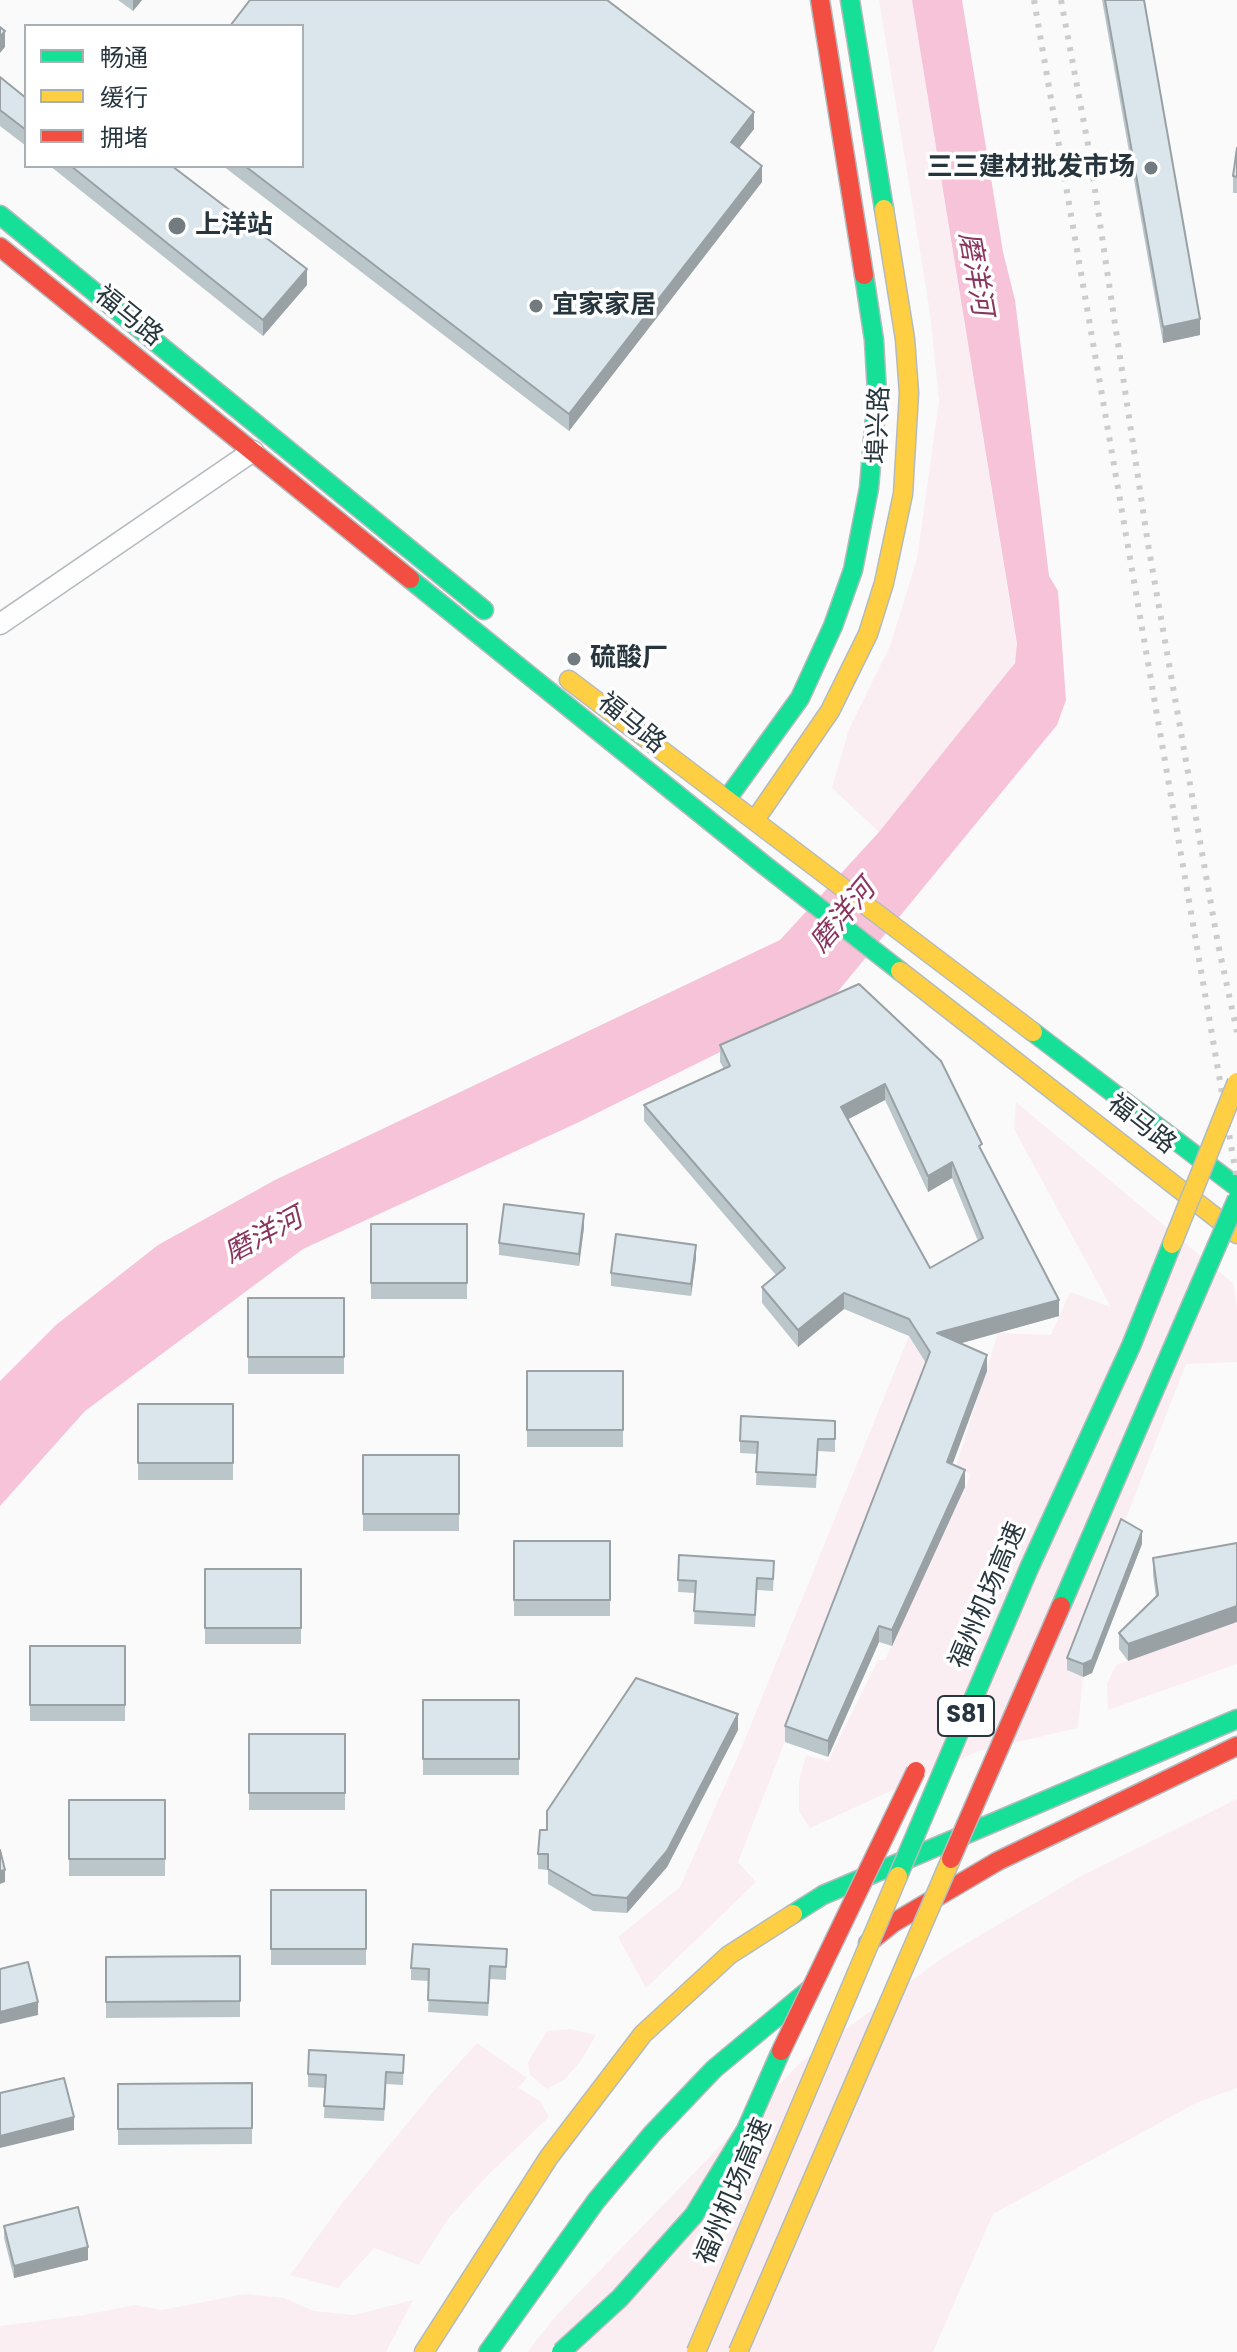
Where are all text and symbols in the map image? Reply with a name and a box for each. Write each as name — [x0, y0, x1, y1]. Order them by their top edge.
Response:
legend — [24, 24, 304, 168]
text: 畅通 — [100, 41, 148, 74]
text: 缓行 — [100, 81, 148, 114]
text: 拥堵 — [100, 121, 148, 154]
place label: 三三建材批发市场 — [927, 152, 1135, 184]
marker: 三三建材批发市场 — [1142, 159, 1160, 177]
place label: 上洋站 — [195, 210, 273, 242]
marker: 上洋站 — [166, 215, 188, 237]
water label: 磨洋河 — [950, 230, 998, 318]
street label: 福马路 — [88, 280, 168, 354]
place label: 宜家家居 — [552, 290, 656, 322]
marker: 宜家家居 — [527, 297, 545, 315]
street label: 埠兴路 — [863, 385, 897, 465]
place label: 硫酸厂 — [590, 643, 668, 675]
marker: 硫酸厂 — [565, 650, 583, 668]
street label: 福马路 — [591, 687, 671, 761]
water label: 磨洋河 — [804, 874, 884, 960]
street label: 福马路 — [1101, 1089, 1181, 1161]
water label: 磨洋河 — [219, 1202, 309, 1272]
street label: 福州机场高速 — [944, 1518, 1034, 1674]
road number: S81 — [938, 1696, 994, 1736]
street label: 福州机场高速 — [690, 2114, 780, 2270]

